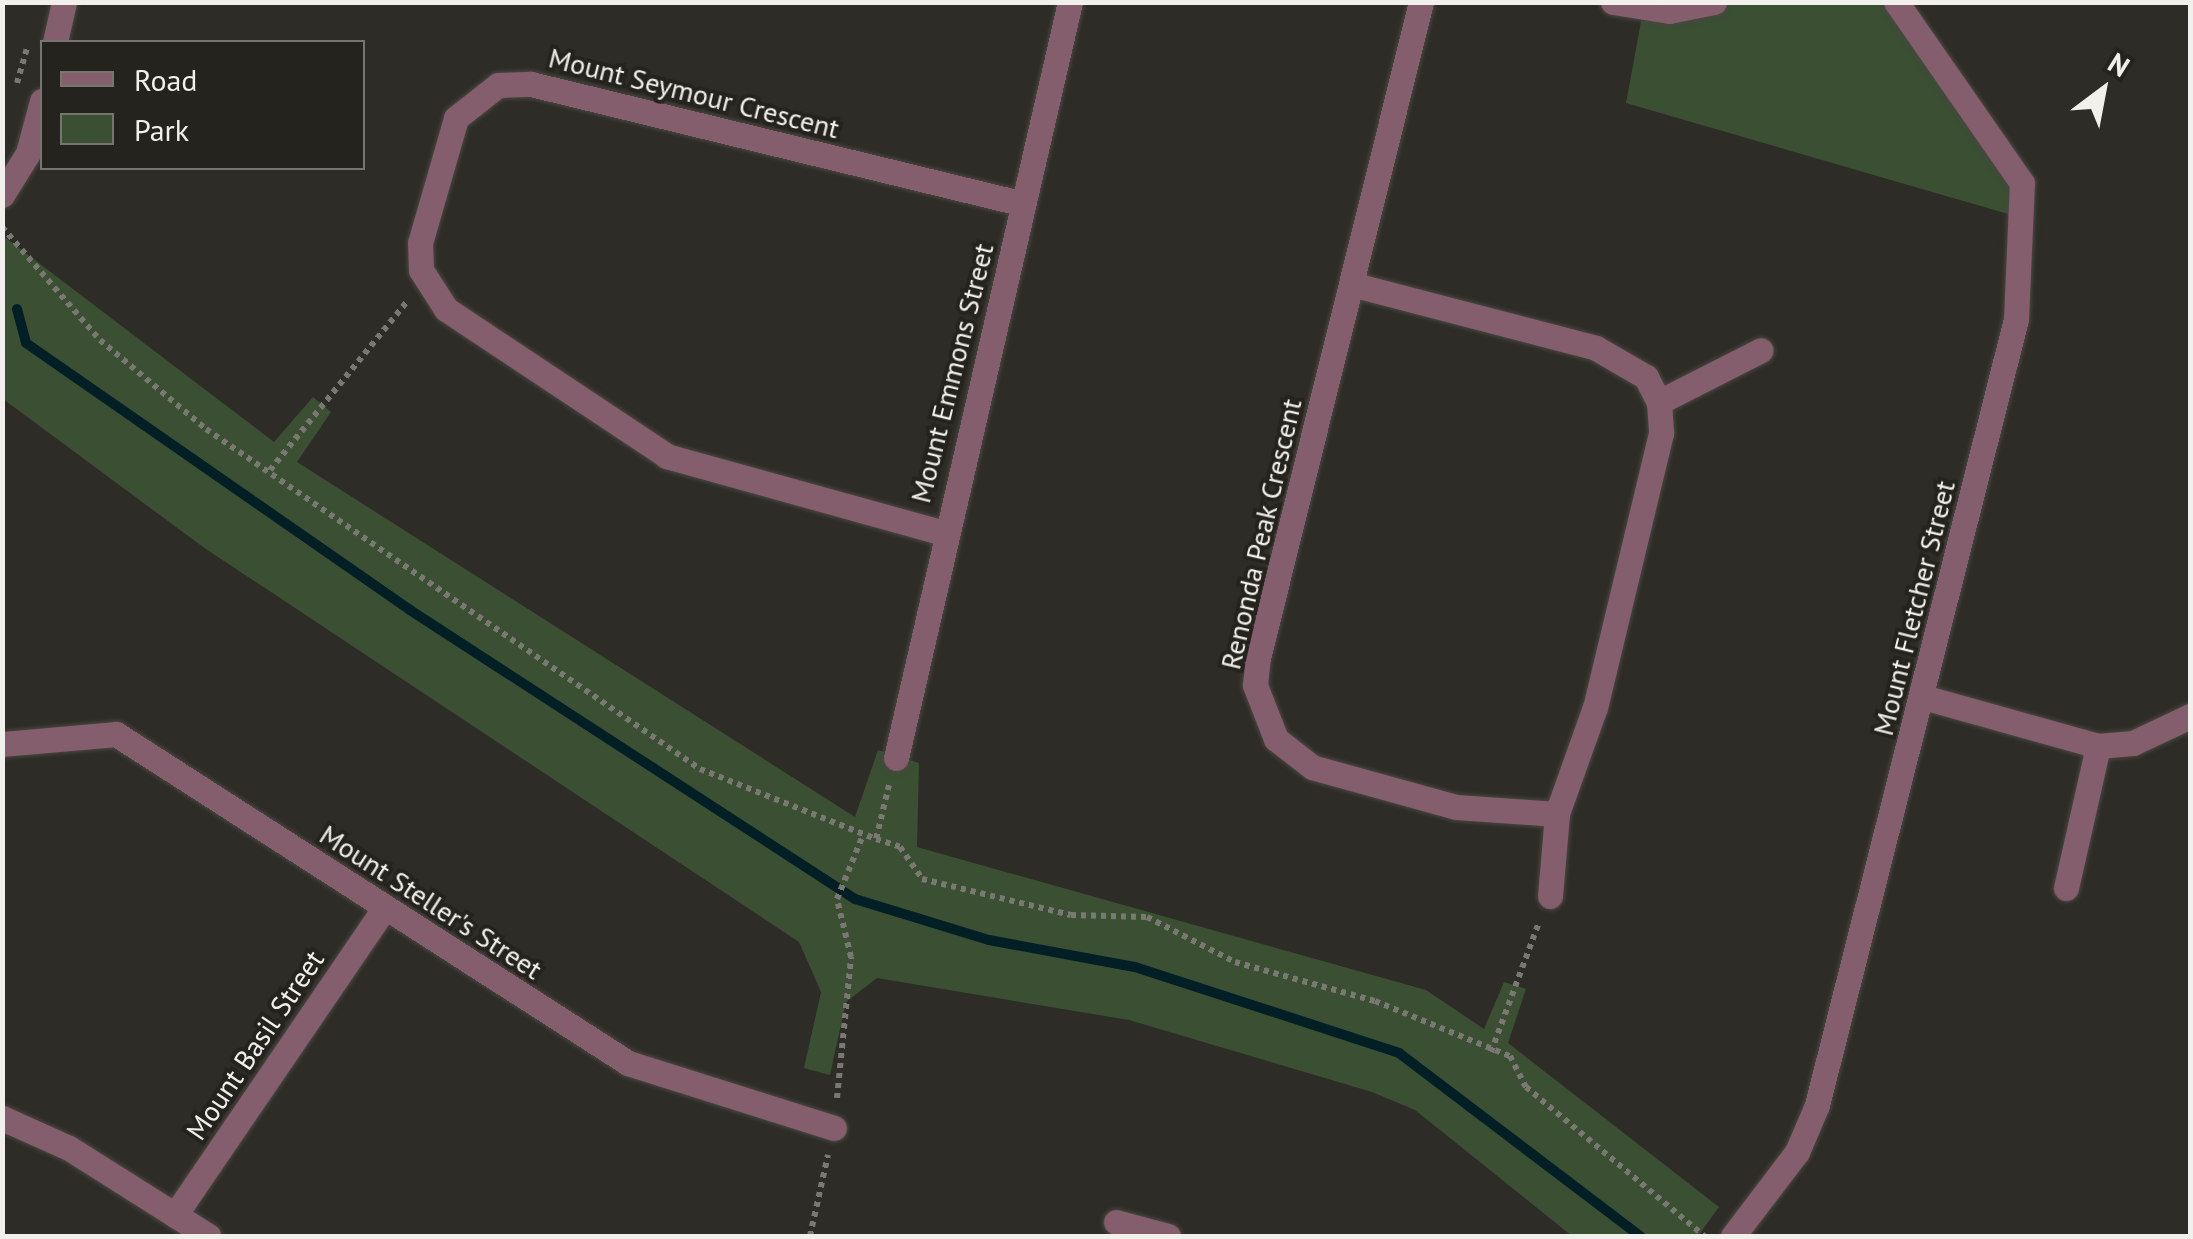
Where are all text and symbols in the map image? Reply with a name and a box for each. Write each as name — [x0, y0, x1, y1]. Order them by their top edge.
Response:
legend — [40, 40, 365, 170]
north arrow — [2053, 40, 2153, 140]
street label: Mount Seymour Crescent — [545, 41, 843, 145]
text: N — [2102, 44, 2137, 85]
text: Road — [134, 60, 198, 99]
text: Park — [134, 110, 189, 149]
street label: Mount Emmons Street — [904, 240, 1000, 506]
street label: Renonda Peak Crescent — [1213, 395, 1309, 673]
street label: Mount Fletcher Street — [1866, 477, 1962, 739]
street label: Mount Steller's Street — [314, 818, 548, 986]
street label: Mount Basil Street — [179, 944, 331, 1146]

